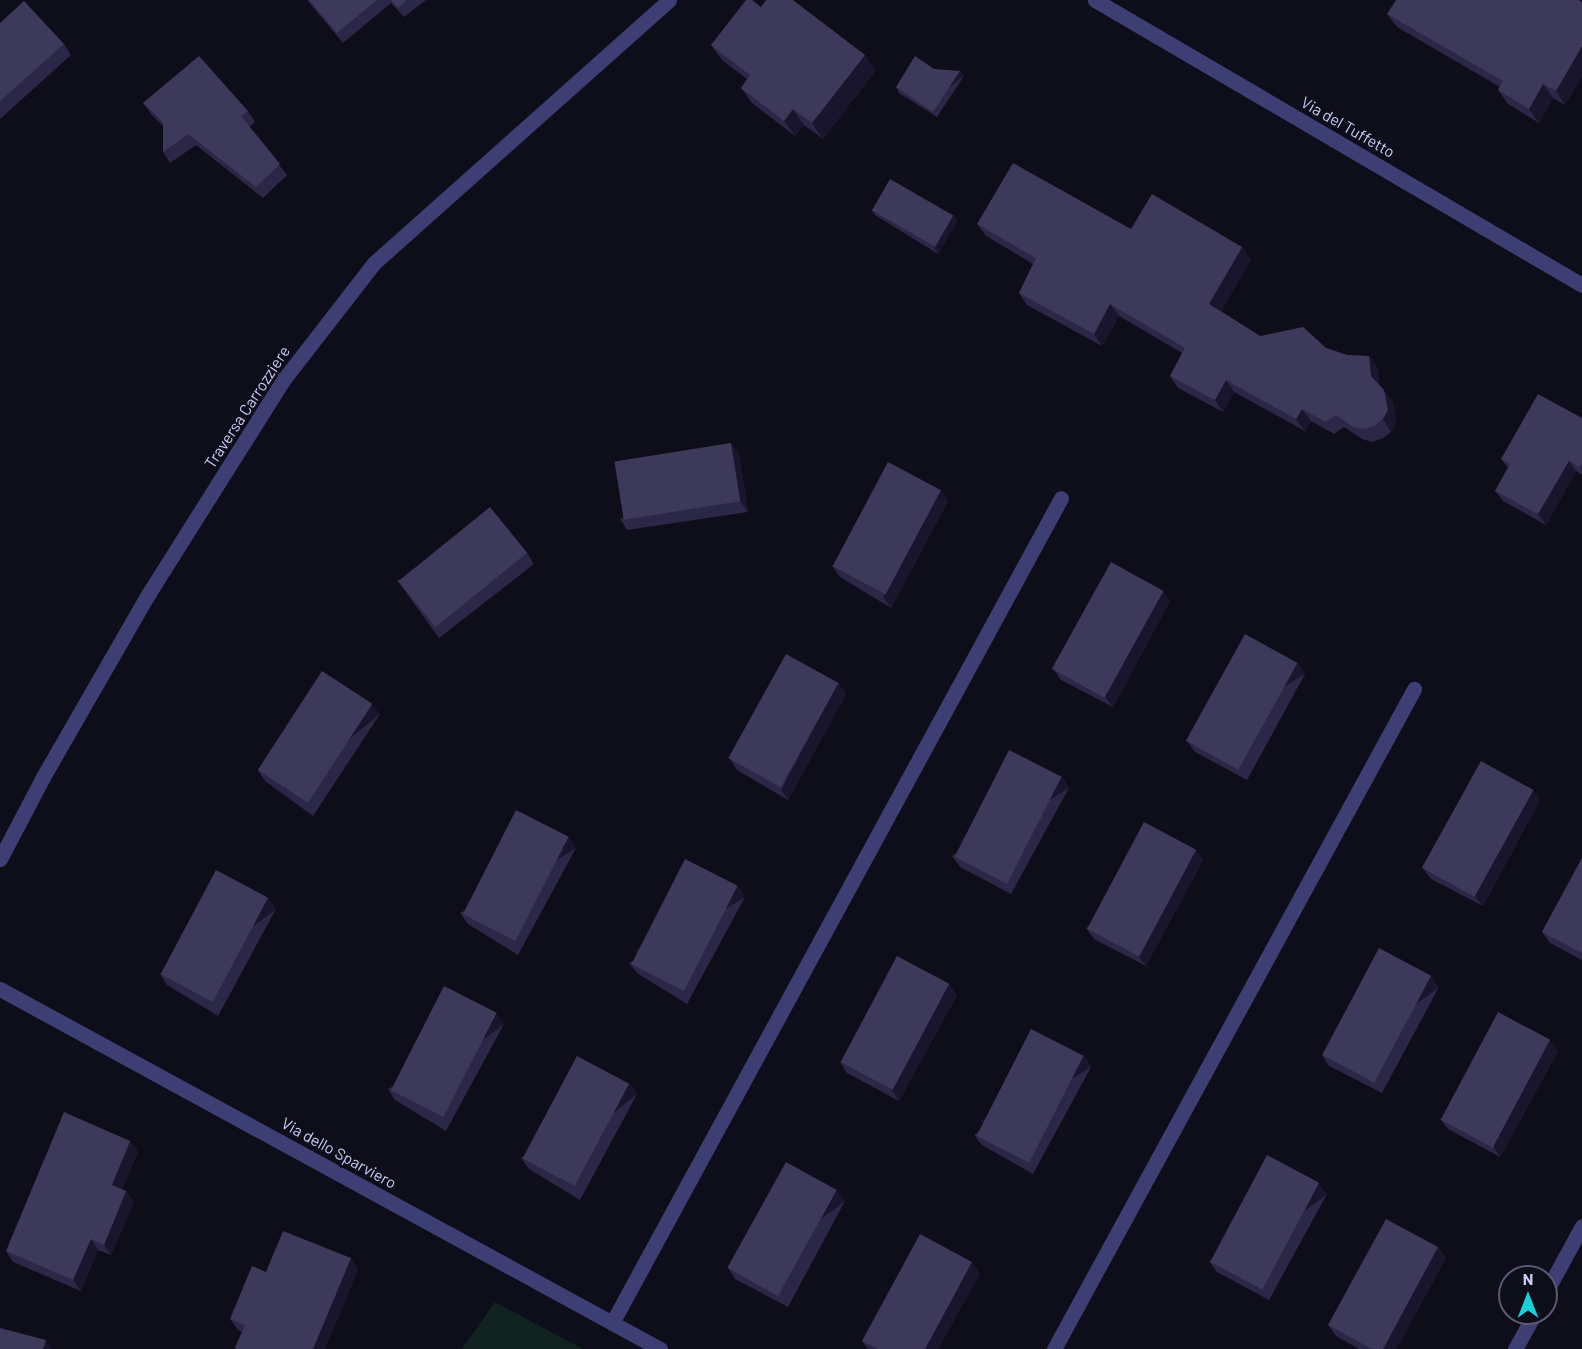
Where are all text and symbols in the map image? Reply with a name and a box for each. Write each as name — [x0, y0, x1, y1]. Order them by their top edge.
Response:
street label: Via del Tuffetto — [1298, 92, 1398, 162]
street label: Traversa Carrozziere — [200, 342, 294, 472]
street label: Via dello Sparviero — [278, 1113, 400, 1193]
north arrow — [1498, 1265, 1558, 1325]
text: N — [1523, 1269, 1533, 1288]

